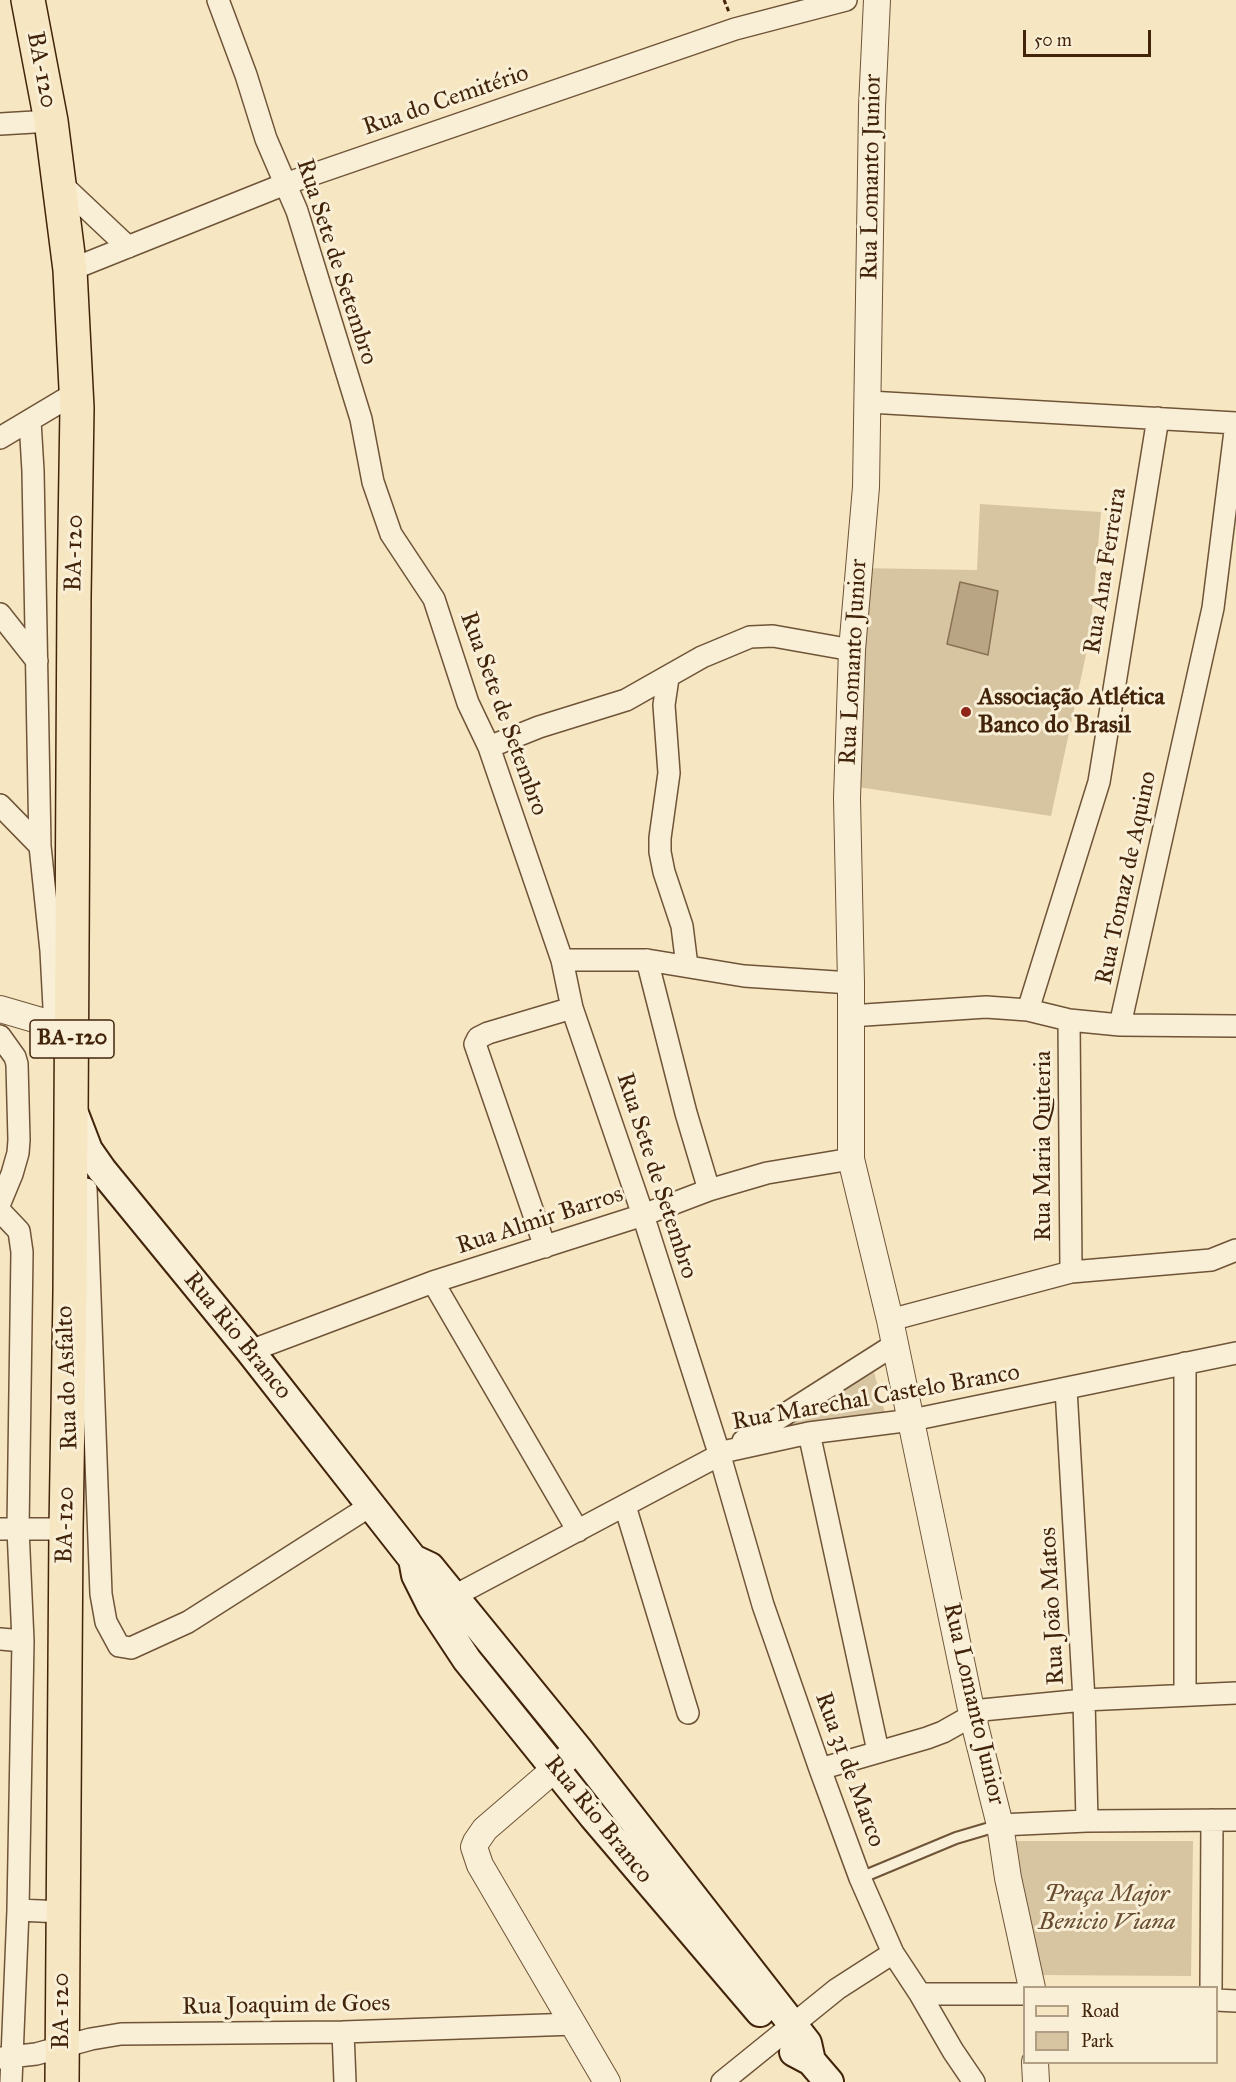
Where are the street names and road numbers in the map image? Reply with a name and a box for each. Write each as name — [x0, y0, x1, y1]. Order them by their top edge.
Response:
street label: BA-120 — [20, 29, 62, 111]
street label: Rua do Cemitério — [359, 59, 533, 143]
street label: Rua Lomanto Junior — [856, 74, 888, 280]
street label: Rua Sete de Setembro — [289, 156, 383, 368]
street label: Rua Ana Ferreira — [1079, 486, 1133, 656]
street label: BA-120 — [60, 514, 90, 592]
street label: Rua Lomanto Junior — [834, 558, 874, 766]
street label: Rua Sete de Setembro — [453, 608, 553, 820]
street label: Rua Tomaz de Aquino — [1090, 769, 1164, 987]
road number: BA-120 — [30, 1020, 114, 1058]
street label: Rua Maria Quiteria — [1030, 1050, 1058, 1242]
street label: Rua Sete de Setembro — [609, 1070, 703, 1282]
street label: Rua Almir Barros — [453, 1181, 627, 1261]
street label: Rua Rio Branco — [177, 1266, 297, 1406]
street label: Rua do Asfalto — [51, 1305, 85, 1451]
street label: Rua Marechal Castelo Branco — [730, 1359, 1022, 1437]
street label: BA-120 — [51, 1486, 81, 1564]
street label: Rua João Matos — [1034, 1526, 1072, 1686]
street label: Rua Lomanto Junior — [936, 1600, 1010, 1808]
street label: Rua 31 de Marco — [808, 1689, 890, 1851]
street label: Rua Rio Branco — [538, 1750, 658, 1890]
street label: BA-120 — [48, 1972, 76, 2050]
street label: Rua Joaquim de Goes — [182, 1990, 390, 2022]

